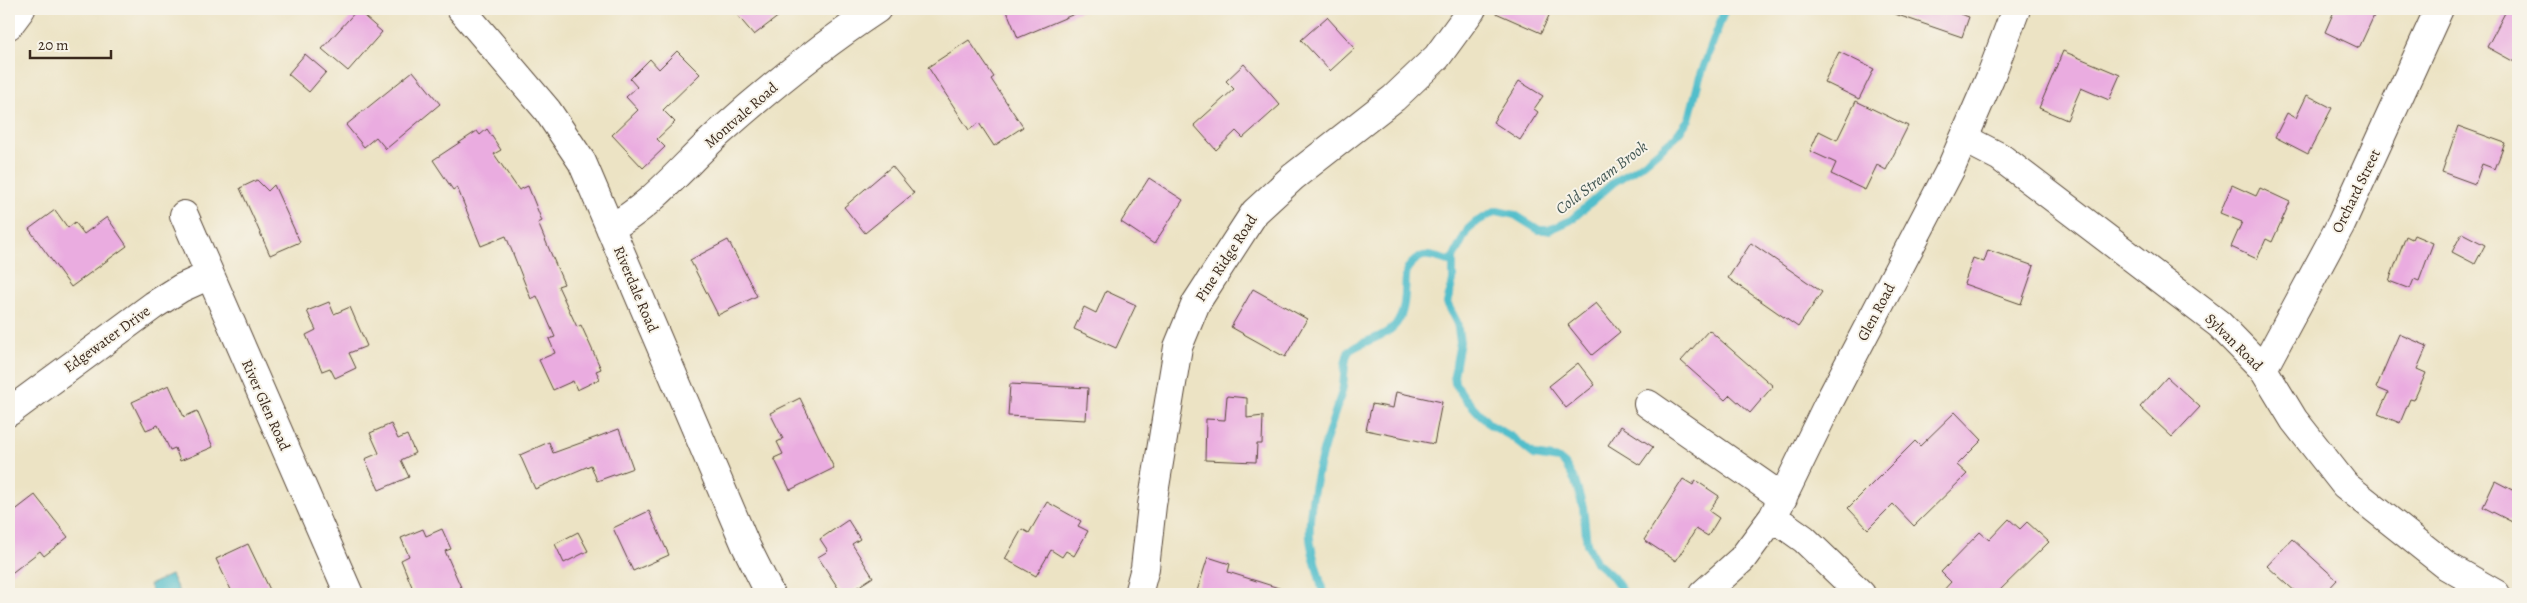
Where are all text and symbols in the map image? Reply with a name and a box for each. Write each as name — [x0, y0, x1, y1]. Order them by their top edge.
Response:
scale bar — [30, 28, 111, 60]
text: 20 m — [38, 35, 69, 55]
street label: Montvale Road — [700, 77, 783, 152]
water label: Cold Stream Brook — [1551, 136, 1652, 220]
street label: Orchard Street — [2327, 146, 2385, 236]
street label: Pine Ridge Road — [1190, 210, 1262, 305]
street label: Riverdale Road — [609, 243, 663, 336]
street label: Glen Road — [1852, 279, 1900, 344]
street label: Edgewater Drive — [60, 301, 154, 377]
street label: Sylvan Road — [2201, 309, 2268, 376]
street label: River Glen Road — [237, 356, 295, 455]

